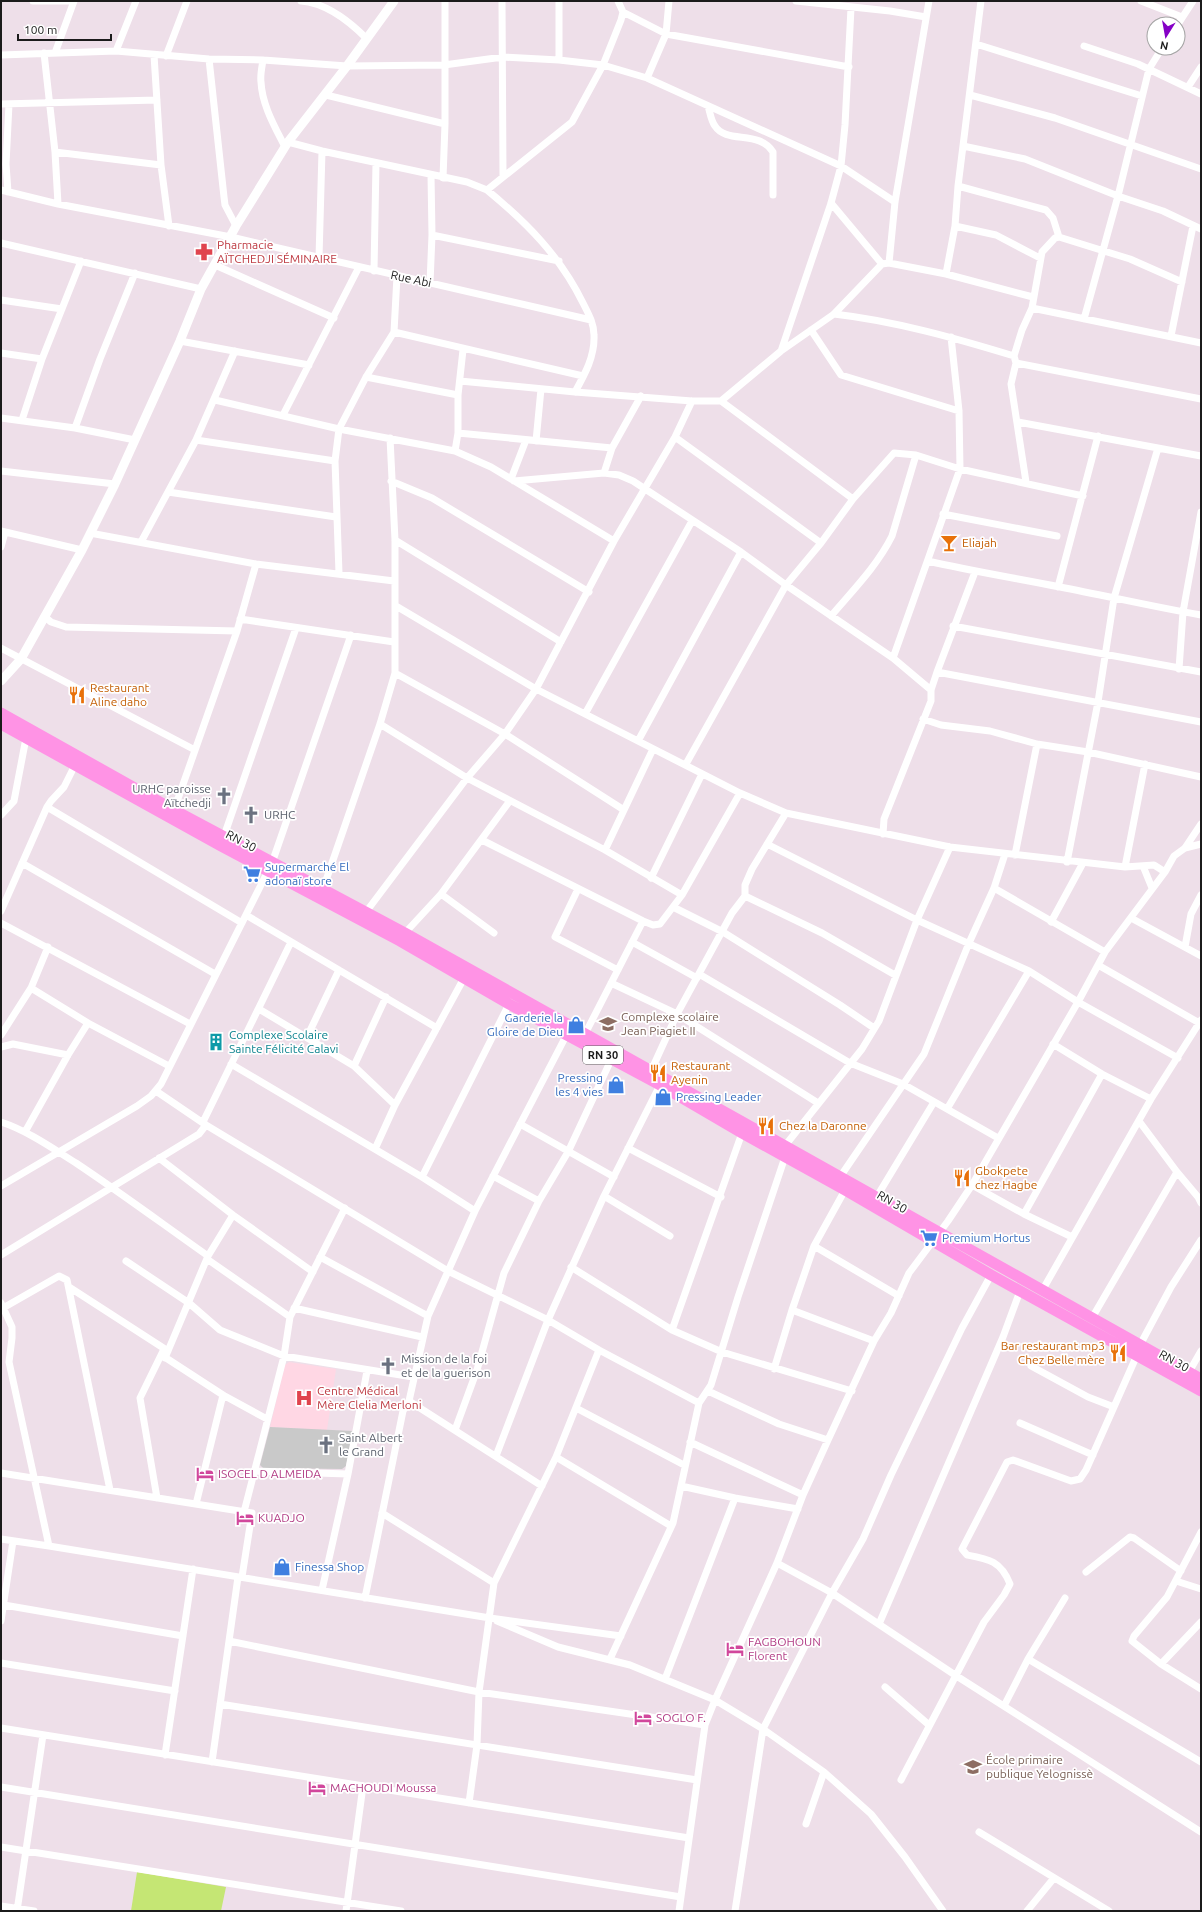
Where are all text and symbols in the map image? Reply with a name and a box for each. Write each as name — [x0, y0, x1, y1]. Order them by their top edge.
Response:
scale bar — [18, 16, 111, 42]
north arrow — [1146, 16, 1186, 56]
text: 100 m — [24, 23, 57, 36]
text: N — [1159, 39, 1169, 52]
place label: Pharmacie AÏTCHEDJI SÉMINAIRE — [217, 238, 337, 265]
pharmacy icon: Pharmacie AÏTCHEDJI SÉMINAIRE — [194, 242, 214, 262]
street label: Rue Abi — [389, 268, 433, 289]
bar icon: Eliajah — [939, 533, 959, 553]
place label: Eliajah — [962, 536, 997, 549]
place label: Restaurant Aline daho — [90, 681, 150, 708]
restaurant icon: Restaurant Aline daho — [67, 685, 87, 705]
place label: URHC paroisse Aïtchedji — [132, 782, 211, 809]
church icon: URHC paroisse Aïtchedji — [214, 786, 234, 806]
church icon: URHC — [241, 805, 261, 825]
place label: URHC — [264, 808, 296, 821]
street label: RN 30 — [224, 827, 259, 854]
place label: Supermarché El adonaï store — [265, 860, 349, 887]
supermarket icon: Supermarché El adonaï store — [242, 864, 262, 884]
place label: Complexe scolaire Jean Piagiet II — [621, 1010, 719, 1037]
place label: Garderie la Gloire de Dieu — [487, 1011, 563, 1038]
school or university icon: Complexe scolaire Jean Piagiet II — [598, 1014, 618, 1034]
shop icon: Garderie la Gloire de Dieu — [566, 1015, 586, 1035]
place label: Complexe Scolaire Sainte Félicité Calavi — [229, 1028, 339, 1055]
building icon: Complexe Scolaire Sainte Félicité Calavi — [206, 1032, 226, 1052]
road number: RN 30 — [583, 1046, 623, 1064]
place label: Restaurant Ayenin — [671, 1059, 731, 1086]
restaurant icon: Restaurant Ayenin — [648, 1063, 668, 1083]
place label: Pressing les 4 vies — [555, 1071, 603, 1098]
shop icon: Pressing les 4 vies — [606, 1075, 626, 1095]
shop icon: Pressing Leader — [653, 1087, 673, 1107]
place label: Pressing Leader — [676, 1090, 762, 1103]
restaurant icon: Chez la Daronne — [756, 1116, 776, 1136]
place label: Chez la Daronne — [779, 1119, 867, 1132]
place label: Gbokpete chez Hagbe — [975, 1164, 1037, 1191]
restaurant icon: Gbokpete chez Hagbe — [952, 1168, 972, 1188]
street label: RN 30 — [875, 1188, 910, 1215]
supermarket icon: Premium Hortus — [919, 1228, 939, 1248]
place label: Premium Hortus — [942, 1231, 1030, 1244]
place label: Bar restaurant mp3 Chez Belle mère — [1001, 1339, 1105, 1366]
restaurant icon: Bar restaurant mp3 Chez Belle mère — [1108, 1343, 1128, 1363]
street label: RN 30 — [1157, 1347, 1192, 1374]
place label: Mission de la foi et de la guerison — [401, 1352, 491, 1379]
church icon: Mission de la foi et de la guerison — [378, 1356, 398, 1376]
place label: Centre Médical Mère Clelia Merloni — [317, 1384, 422, 1411]
hospital icon: Centre Médical Mère Clelia Merloni — [294, 1388, 314, 1408]
place label: Saint Albert le Grand — [339, 1431, 403, 1458]
church icon: Saint Albert le Grand — [316, 1435, 336, 1455]
hotel icon: ISOCEL D ALMEIDA — [195, 1464, 215, 1484]
place label: ISOCEL D ALMEIDA — [218, 1467, 321, 1480]
hotel icon: KUADJO — [235, 1508, 255, 1528]
place label: KUADJO — [258, 1511, 305, 1524]
shop icon: Finessa Shop — [272, 1557, 292, 1577]
place label: Finessa Shop — [295, 1560, 364, 1573]
place label: FAGBOHOUN Florent — [748, 1635, 821, 1662]
hotel icon: FAGBOHOUN Florent — [725, 1639, 745, 1659]
hotel icon: SOGLO F. — [633, 1708, 653, 1728]
place label: SOGLO F. — [656, 1711, 706, 1724]
place label: École primaire publique Yelognissè — [986, 1753, 1093, 1780]
school or university icon: École primaire publique Yelognissè — [963, 1757, 983, 1777]
hotel icon: MACHOUDI Moussa — [307, 1778, 327, 1798]
place label: MACHOUDI Moussa — [330, 1781, 437, 1794]

